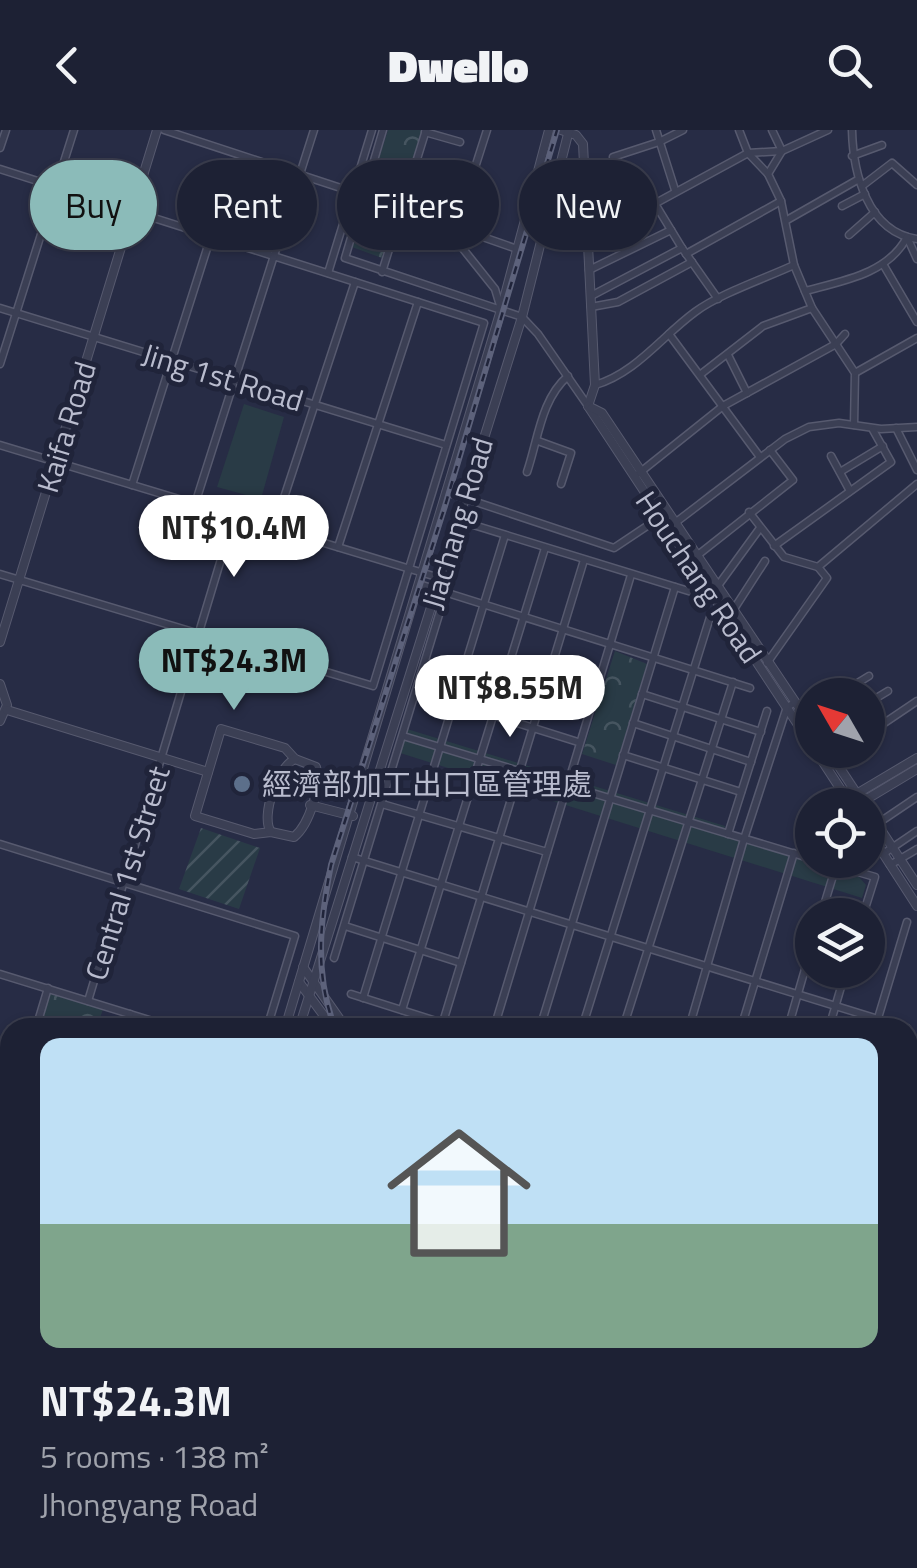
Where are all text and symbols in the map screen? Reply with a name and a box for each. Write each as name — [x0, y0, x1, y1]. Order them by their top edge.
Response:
text: Dwello — [388, 31, 529, 99]
icon: back — [40, 38, 95, 93]
icon: search — [822, 38, 877, 93]
chip: Buy — [30, 160, 157, 250]
chip: Rent — [177, 160, 317, 250]
chip: Filters — [337, 160, 499, 250]
chip: New — [519, 160, 657, 250]
street label: Jing 1st Road — [137, 331, 309, 423]
street label: Kaifa Road — [24, 356, 108, 498]
street label: Jiachang Road — [409, 431, 505, 615]
street label: Houchang Road — [624, 482, 774, 672]
pin: NT$10.4M — [131, 495, 337, 580]
text: NT$10.4M — [161, 503, 307, 551]
pin: NT$24.3M — [131, 628, 337, 713]
text: NT$24.3M — [161, 636, 307, 684]
pin: NT$8.55M — [407, 655, 613, 740]
text: NT$8.55M — [437, 663, 583, 711]
north arrow — [795, 678, 885, 768]
map controls — [795, 678, 885, 988]
street label: Central 1st Street — [73, 760, 182, 986]
place label: 經濟部加工出口區管理處 — [262, 761, 592, 807]
marker: 經濟部加工出口區管理處 — [231, 773, 253, 795]
button: locate — [795, 788, 885, 878]
button: layers — [795, 898, 885, 988]
icon: home — [369, 1103, 549, 1283]
text: NT$24.3M — [40, 1368, 232, 1432]
text: 5 rooms · 138 m² — [40, 1432, 269, 1480]
text: Jhongyang Road — [40, 1480, 258, 1528]

